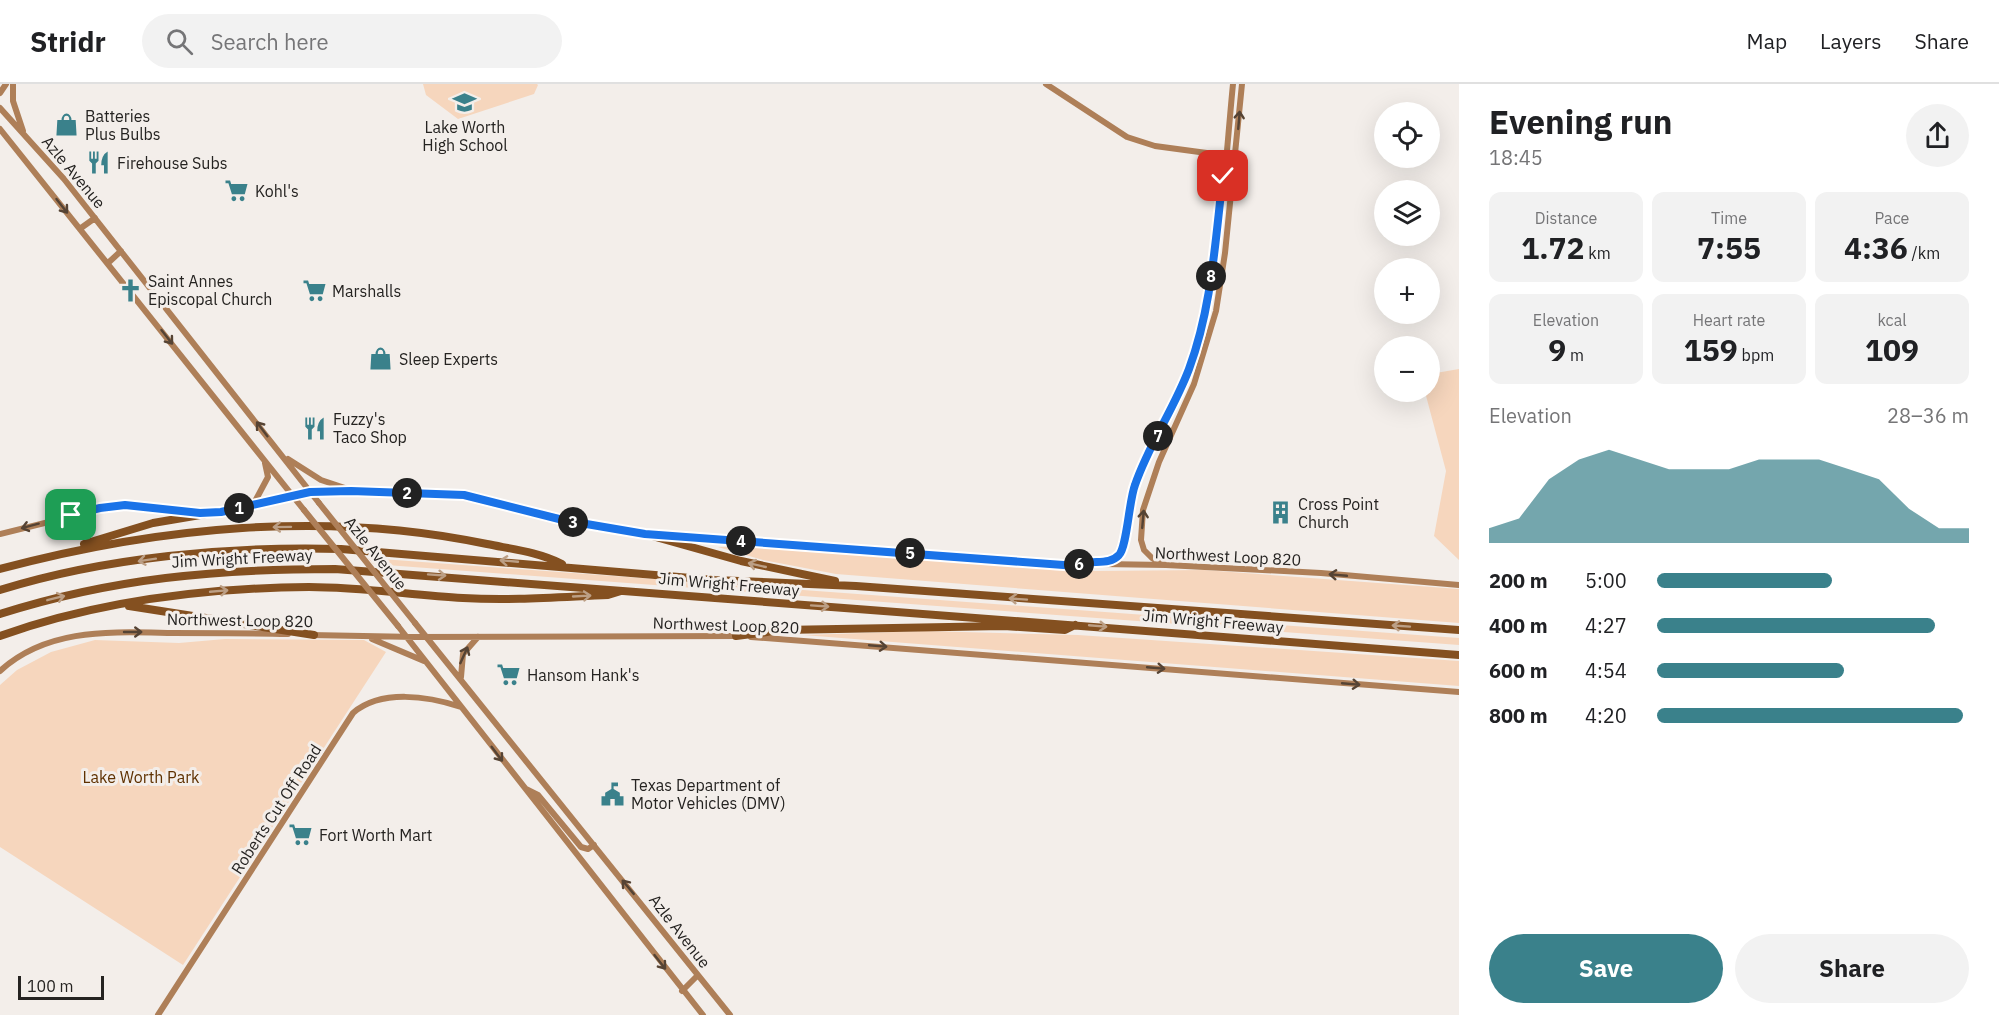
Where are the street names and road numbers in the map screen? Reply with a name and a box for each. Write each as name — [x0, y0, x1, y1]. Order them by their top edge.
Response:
street label: Azle Avenue — [38, 132, 110, 212]
street label: Azle Avenue — [340, 512, 412, 594]
street label: Northwest Loop 820 — [1154, 542, 1302, 570]
street label: Jim Wright Freeway — [171, 544, 313, 572]
street label: Jim Wright Freeway — [658, 568, 800, 600]
street label: Jim Wright Freeway — [1142, 605, 1284, 637]
street label: Northwest Loop 820 — [167, 609, 313, 631]
street label: Northwest Loop 820 — [652, 612, 800, 638]
street label: Roberts Cut Off Road — [227, 740, 325, 878]
street label: Azle Avenue — [645, 890, 715, 972]

